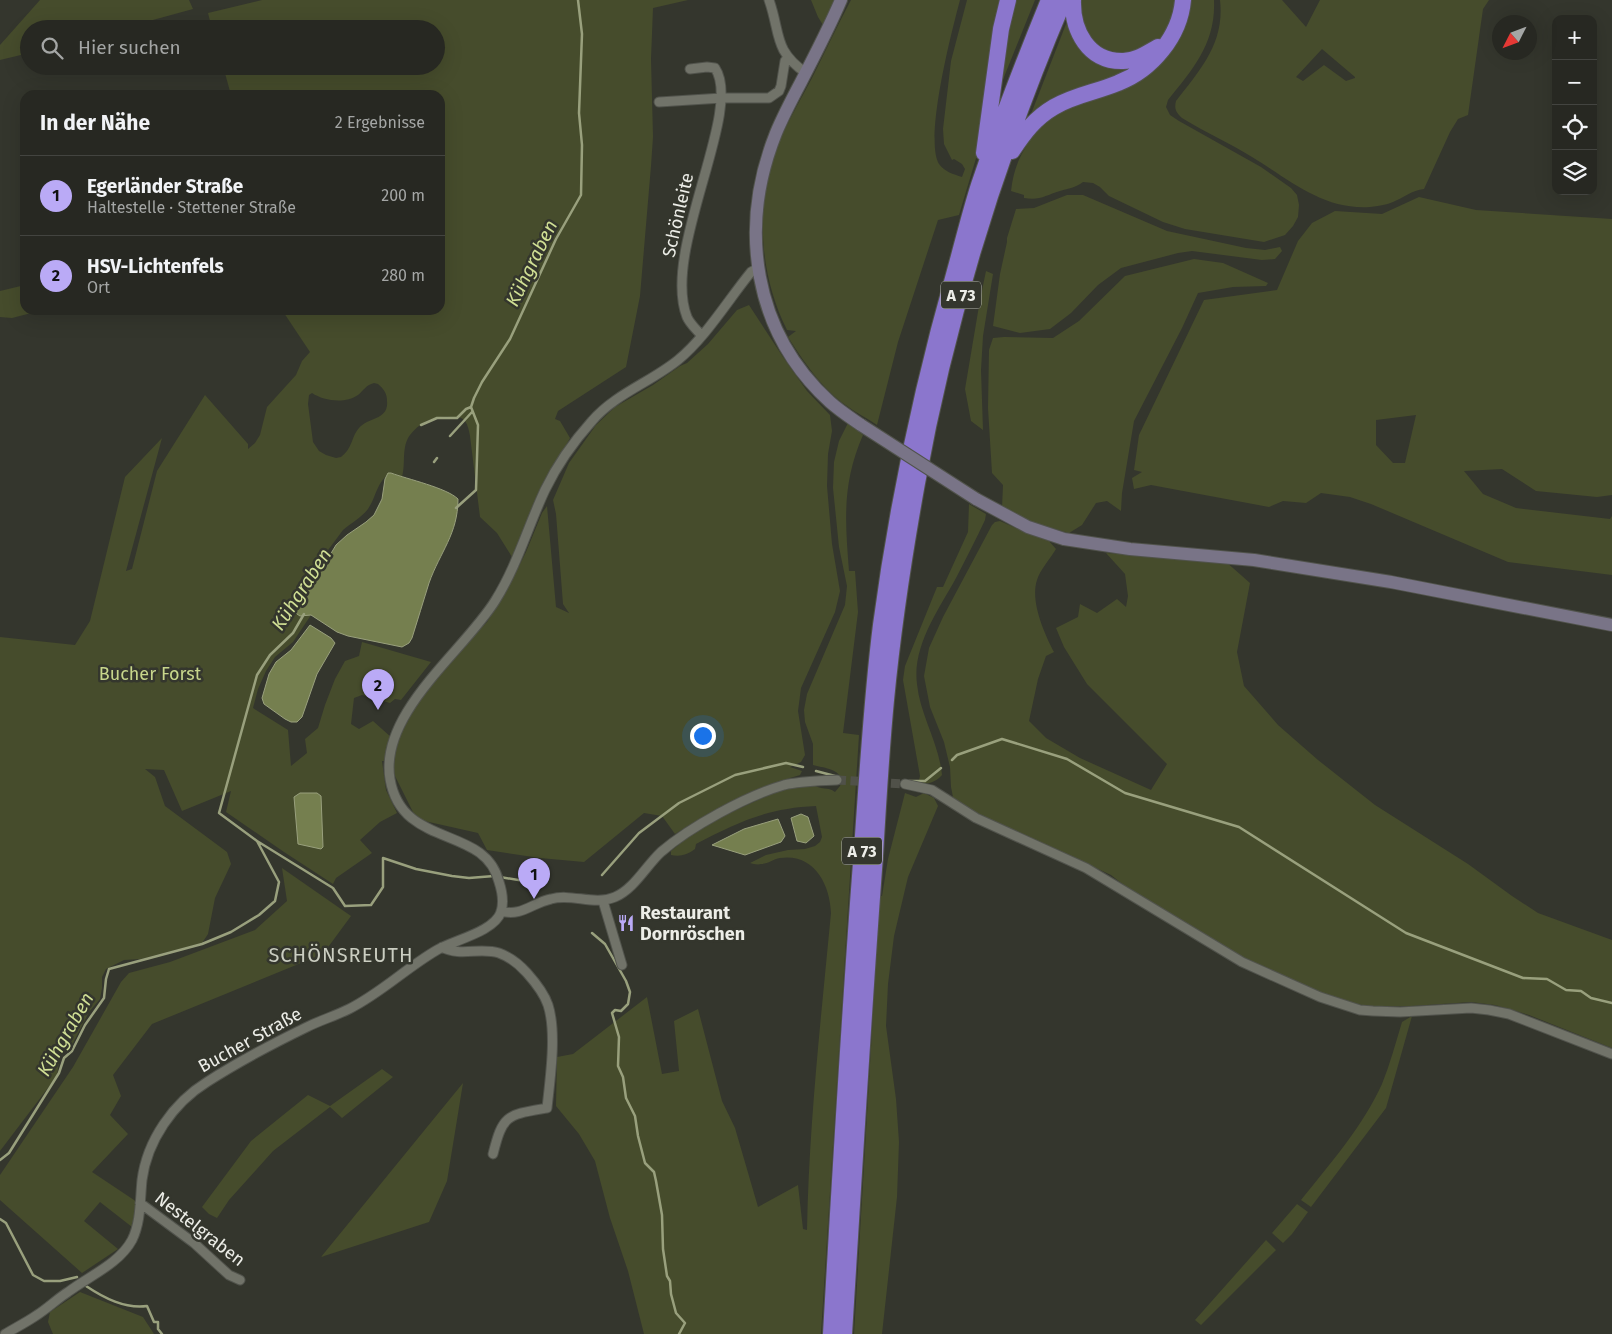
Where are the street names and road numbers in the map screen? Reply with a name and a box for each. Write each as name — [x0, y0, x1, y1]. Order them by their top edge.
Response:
street label: Schönleite — [658, 171, 698, 259]
road number: A 73 — [941, 282, 981, 308]
road number: A 73 — [842, 838, 882, 864]
street label: Bucher Straße — [194, 1002, 306, 1078]
street label: Nestelgraben — [151, 1187, 249, 1271]

